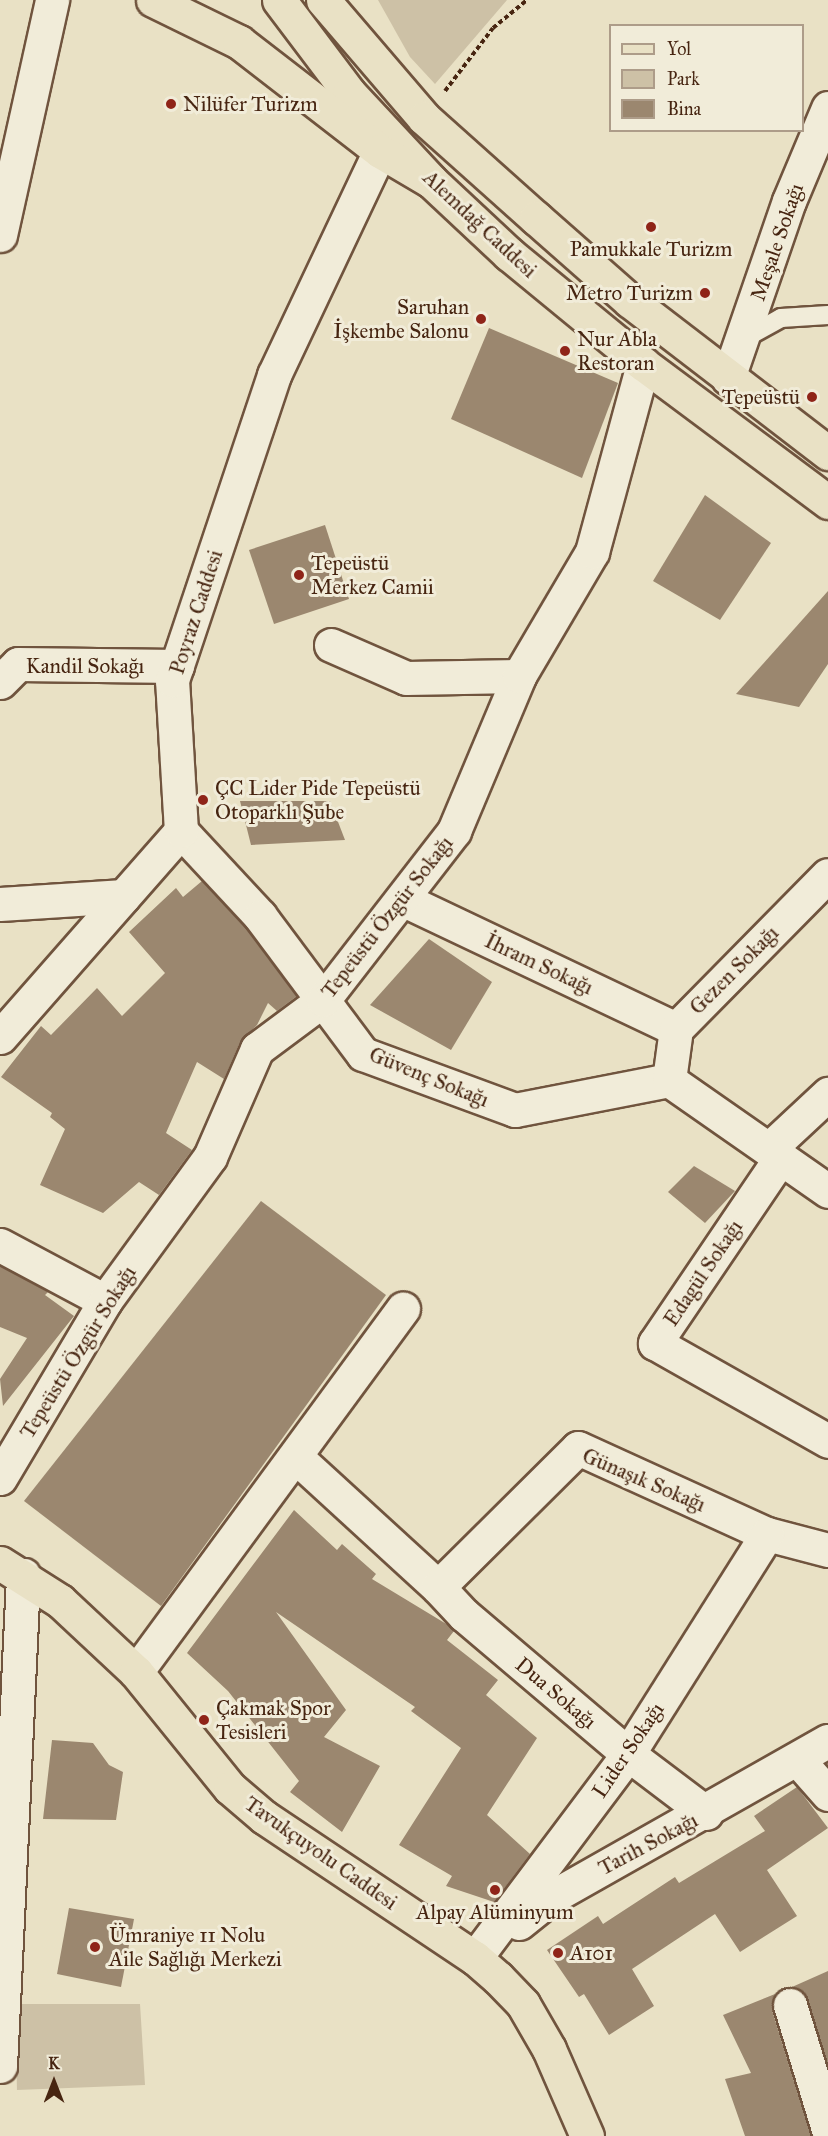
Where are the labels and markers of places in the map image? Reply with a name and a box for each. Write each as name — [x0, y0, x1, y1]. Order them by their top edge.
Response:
place label: Nilüfer Turizm — [183, 91, 318, 117]
marker: Nilüfer Turizm — [164, 97, 178, 111]
marker: Pamukkale Turizm — [644, 220, 658, 234]
place label: Pamukkale Turizm — [570, 236, 732, 262]
place label: Metro Turizm — [566, 280, 693, 306]
marker: Metro Turizm — [698, 286, 712, 300]
place label: Saruhan İşkembe Salonu — [333, 294, 469, 344]
marker: Saruhan İşkembe Salonu — [474, 312, 488, 326]
place label: Nur Abla Restoran — [577, 326, 657, 376]
marker: Nur Abla Restoran — [558, 344, 572, 358]
place label: Tepeüstü — [722, 384, 800, 410]
marker: Tepeüstü — [805, 390, 819, 404]
place label: Tepeüstü Merkez Camii — [311, 550, 434, 600]
marker: Tepeüstü Merkez Camii — [292, 568, 306, 582]
place label: ÇC Lider Pide Tepeüstü Otoparklı Şube — [215, 775, 421, 825]
marker: ÇC Lider Pide Tepeüstü Otoparklı Şube — [196, 793, 210, 807]
place label: Çakmak Spor Tesisleri — [216, 1695, 331, 1745]
marker: Çakmak Spor Tesisleri — [197, 1713, 211, 1727]
marker: Alpay Alüminyum — [488, 1883, 502, 1897]
place label: Alpay Alüminyum — [416, 1899, 574, 1925]
place label: Ümraniye 11 Nolu Aile Sağlığı Merkezi — [109, 1922, 282, 1972]
marker: Ümraniye 11 Nolu Aile Sağlığı Merkezi — [86, 1938, 104, 1956]
place label: A101 — [570, 1940, 613, 1966]
marker: A101 — [551, 1946, 565, 1960]

